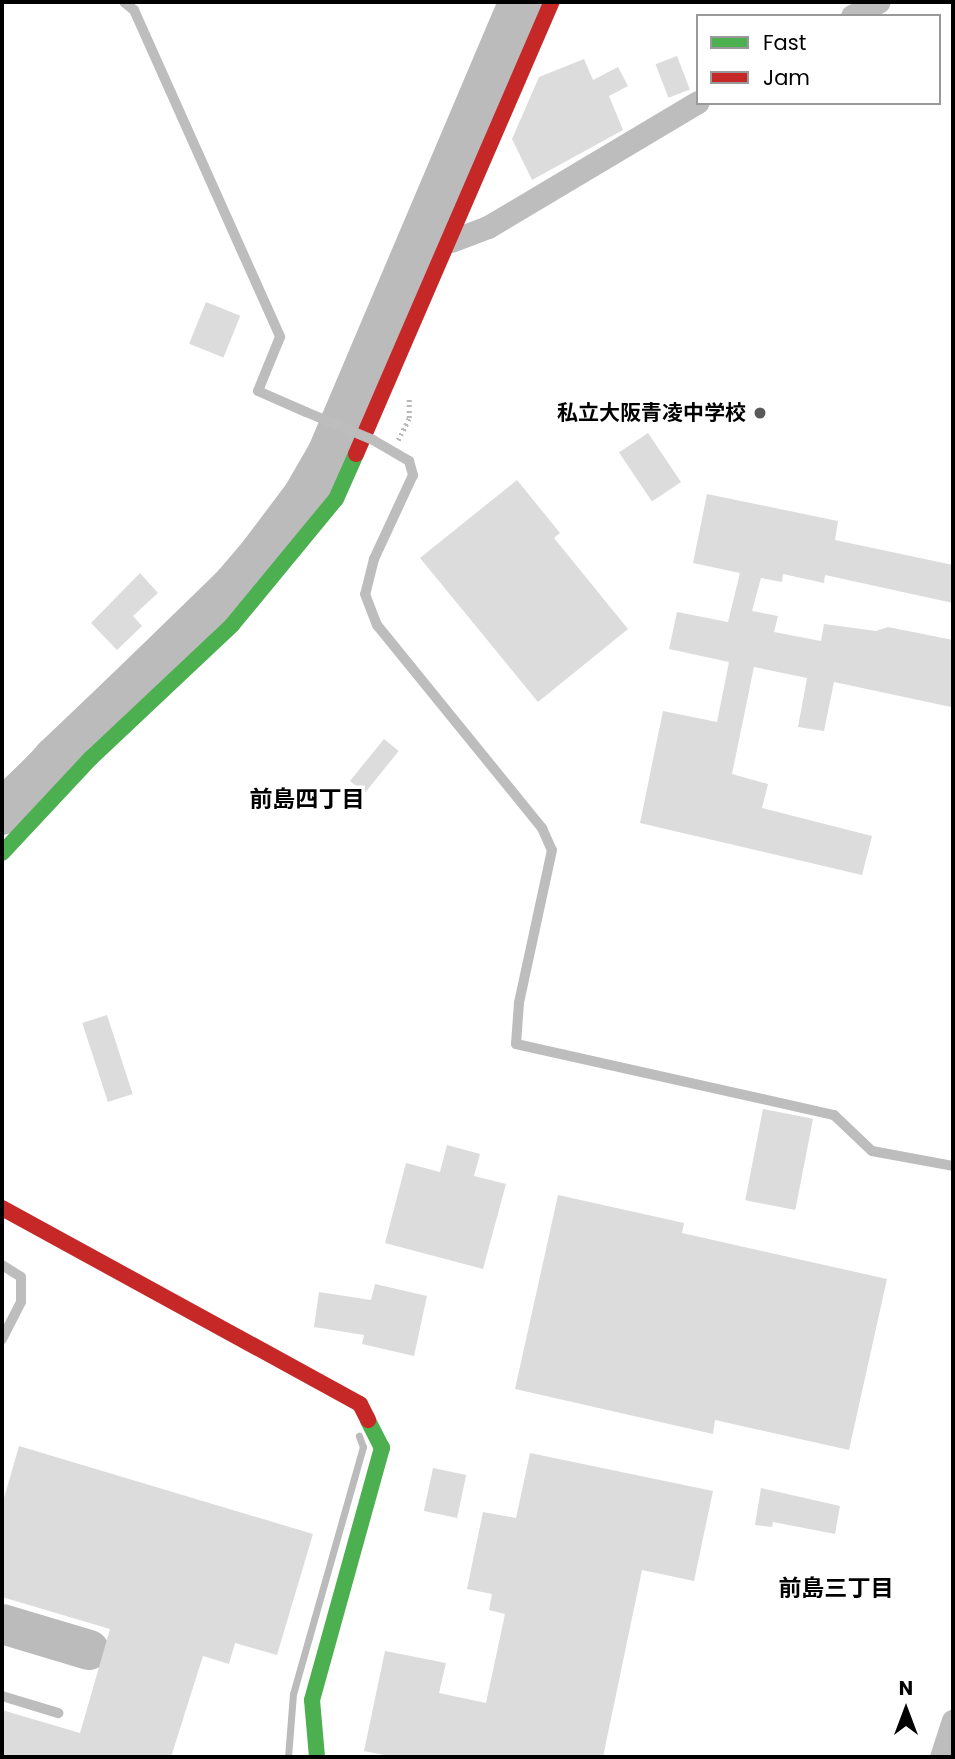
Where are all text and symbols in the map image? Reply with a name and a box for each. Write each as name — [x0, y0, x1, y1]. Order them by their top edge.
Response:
legend — [696, 14, 941, 105]
text: Fast — [763, 28, 806, 57]
text: Jam — [763, 63, 810, 92]
place label: 私立大阪青凌中学校 — [557, 400, 746, 426]
marker: 私立大阪青凌中学校 — [752, 405, 768, 421]
district label: 前島四丁目 — [250, 785, 364, 813]
district label: 前島三丁目 — [779, 1574, 893, 1602]
north arrow — [871, 1675, 941, 1745]
text: N — [899, 1675, 913, 1702]

